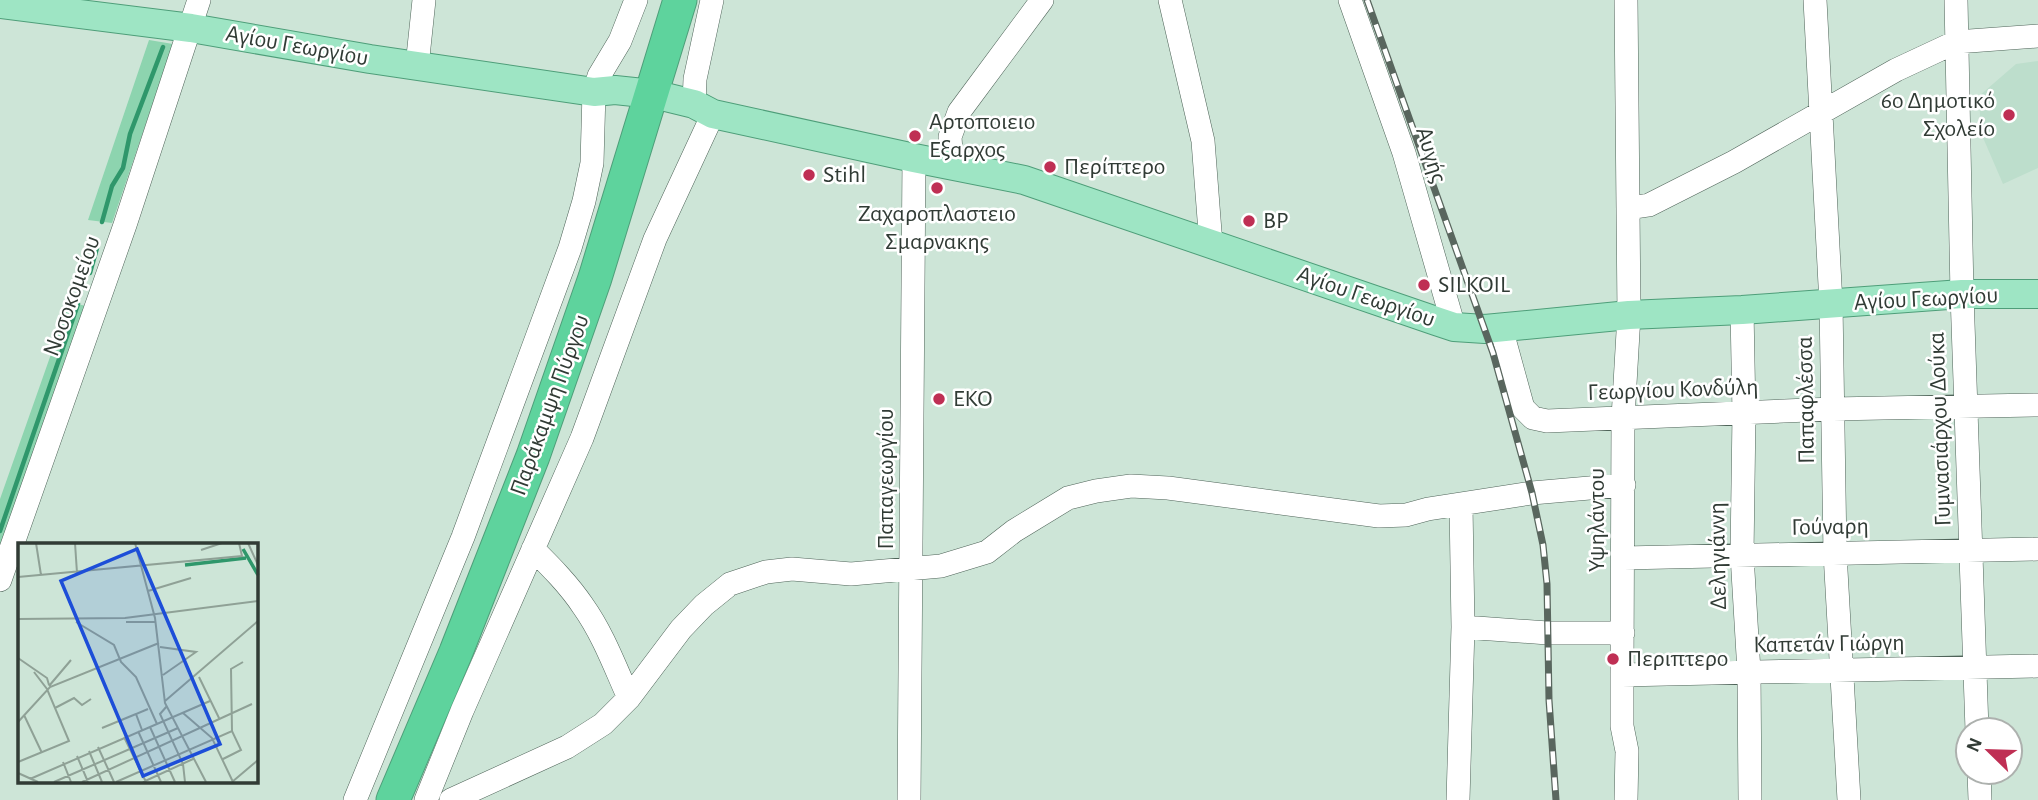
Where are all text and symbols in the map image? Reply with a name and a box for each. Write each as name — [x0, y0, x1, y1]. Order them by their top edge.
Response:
street label: Αγίου Γεωργίου — [224, 22, 370, 70]
place label: 6ο Δημοτικό Σχολείο — [1881, 89, 1995, 141]
marker: 6ο Δημοτικό Σχολείο — [2001, 107, 2017, 123]
place label: Αρτοποιειο Εξαρχος — [929, 110, 1035, 162]
street label: Αυγής — [1411, 124, 1451, 186]
marker: Αρτοποιειο Εξαρχος — [907, 128, 923, 144]
place label: Περίπτερο — [1064, 155, 1165, 179]
marker: Περίπτερο — [1042, 159, 1058, 175]
place label: Stihl — [823, 163, 866, 187]
marker: Stihl — [801, 167, 817, 183]
marker: Ζαχαροπλαστειο Σμαρνακης — [929, 180, 945, 196]
place label: Ζαχαροπλαστειο Σμαρνακης — [858, 202, 1016, 254]
place label: BP — [1263, 209, 1288, 233]
marker: BP — [1241, 213, 1257, 229]
street label: Νοσοκομείου — [39, 233, 105, 359]
street label: Αγίου Γεωργίου — [1294, 262, 1438, 332]
place label: SILKOIL — [1438, 273, 1510, 297]
marker: SILKOIL — [1416, 277, 1432, 293]
street label: Αγίου Γεωργίου — [1853, 283, 1999, 315]
street label: Παράκαμψη Πύργου — [506, 311, 594, 499]
street label: Γυμνασιάρχου Δούκα — [1925, 331, 1955, 527]
street label: Παπαφλέσσα — [1793, 336, 1819, 464]
street label: Γεωργίου Κονδύλη — [1587, 375, 1759, 405]
place label: EKO — [953, 387, 992, 411]
marker: EKO — [931, 391, 947, 407]
street label: Παπαγεωργίου — [874, 408, 898, 550]
street label: Υψηλάντου — [1585, 468, 1609, 572]
street label: Δεληγιάννη — [1705, 502, 1731, 610]
street label: Γούναρη — [1791, 514, 1869, 540]
inset map — [18, 543, 257, 782]
street label: Καπετάν Γιώργη — [1753, 631, 1905, 657]
place label: Περιπτερο — [1627, 647, 1728, 671]
marker: Περιπτερο — [1605, 651, 1621, 667]
north arrow — [1954, 716, 2024, 786]
text: N — [1963, 735, 1986, 755]

